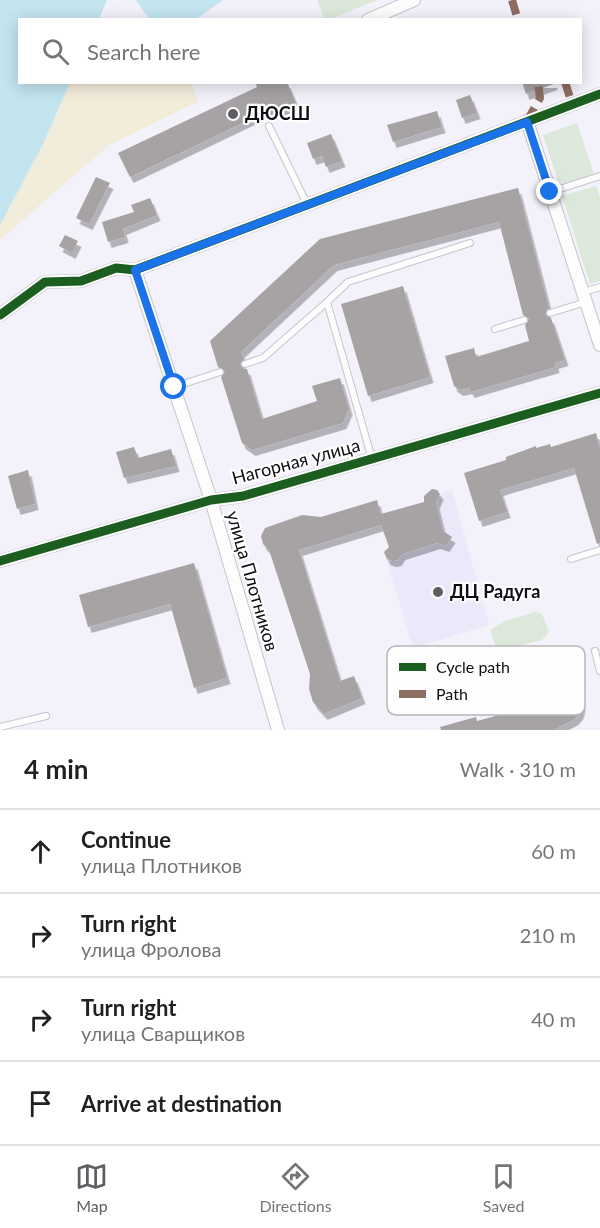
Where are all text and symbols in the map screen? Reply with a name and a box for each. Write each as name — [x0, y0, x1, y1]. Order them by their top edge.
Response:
search box — [18, 18, 582, 84]
icon: search — [39, 35, 72, 68]
text: Search here — [87, 38, 200, 65]
place label: ДЮСШ — [245, 102, 310, 124]
marker: ДЮСШ — [226, 107, 240, 121]
route end — [536, 178, 562, 204]
route start — [160, 373, 186, 399]
street label: Нагорная улица — [229, 433, 362, 489]
street label: улица Плотников — [222, 508, 284, 653]
place label: ДЦ Радуга — [450, 580, 540, 602]
marker: ДЦ Радуга — [431, 585, 445, 599]
legend — [387, 646, 585, 715]
text: Cycle path — [436, 657, 510, 676]
text: Path — [436, 684, 468, 703]
text: 4 min — [24, 753, 88, 785]
text: Walk · 310 m — [460, 757, 576, 781]
text: Continue — [81, 826, 171, 853]
icon: ahead — [24, 835, 57, 868]
text: 60 m — [531, 839, 576, 863]
text: улица Плотников — [81, 853, 242, 877]
text: Turn right — [81, 910, 176, 937]
icon: right — [24, 919, 57, 952]
text: 210 m — [520, 923, 576, 947]
text: улица Фролова — [81, 937, 221, 961]
text: Turn right — [81, 994, 176, 1021]
icon: right — [24, 1003, 57, 1036]
text: 40 m — [531, 1007, 576, 1031]
text: улица Сварщиков — [81, 1021, 245, 1045]
icon: arrive — [24, 1087, 57, 1120]
text: Arrive at destination — [81, 1090, 282, 1117]
tab: Map — [75, 1160, 108, 1215]
tab: Directions — [259, 1160, 332, 1215]
tab: Saved — [483, 1160, 524, 1215]

